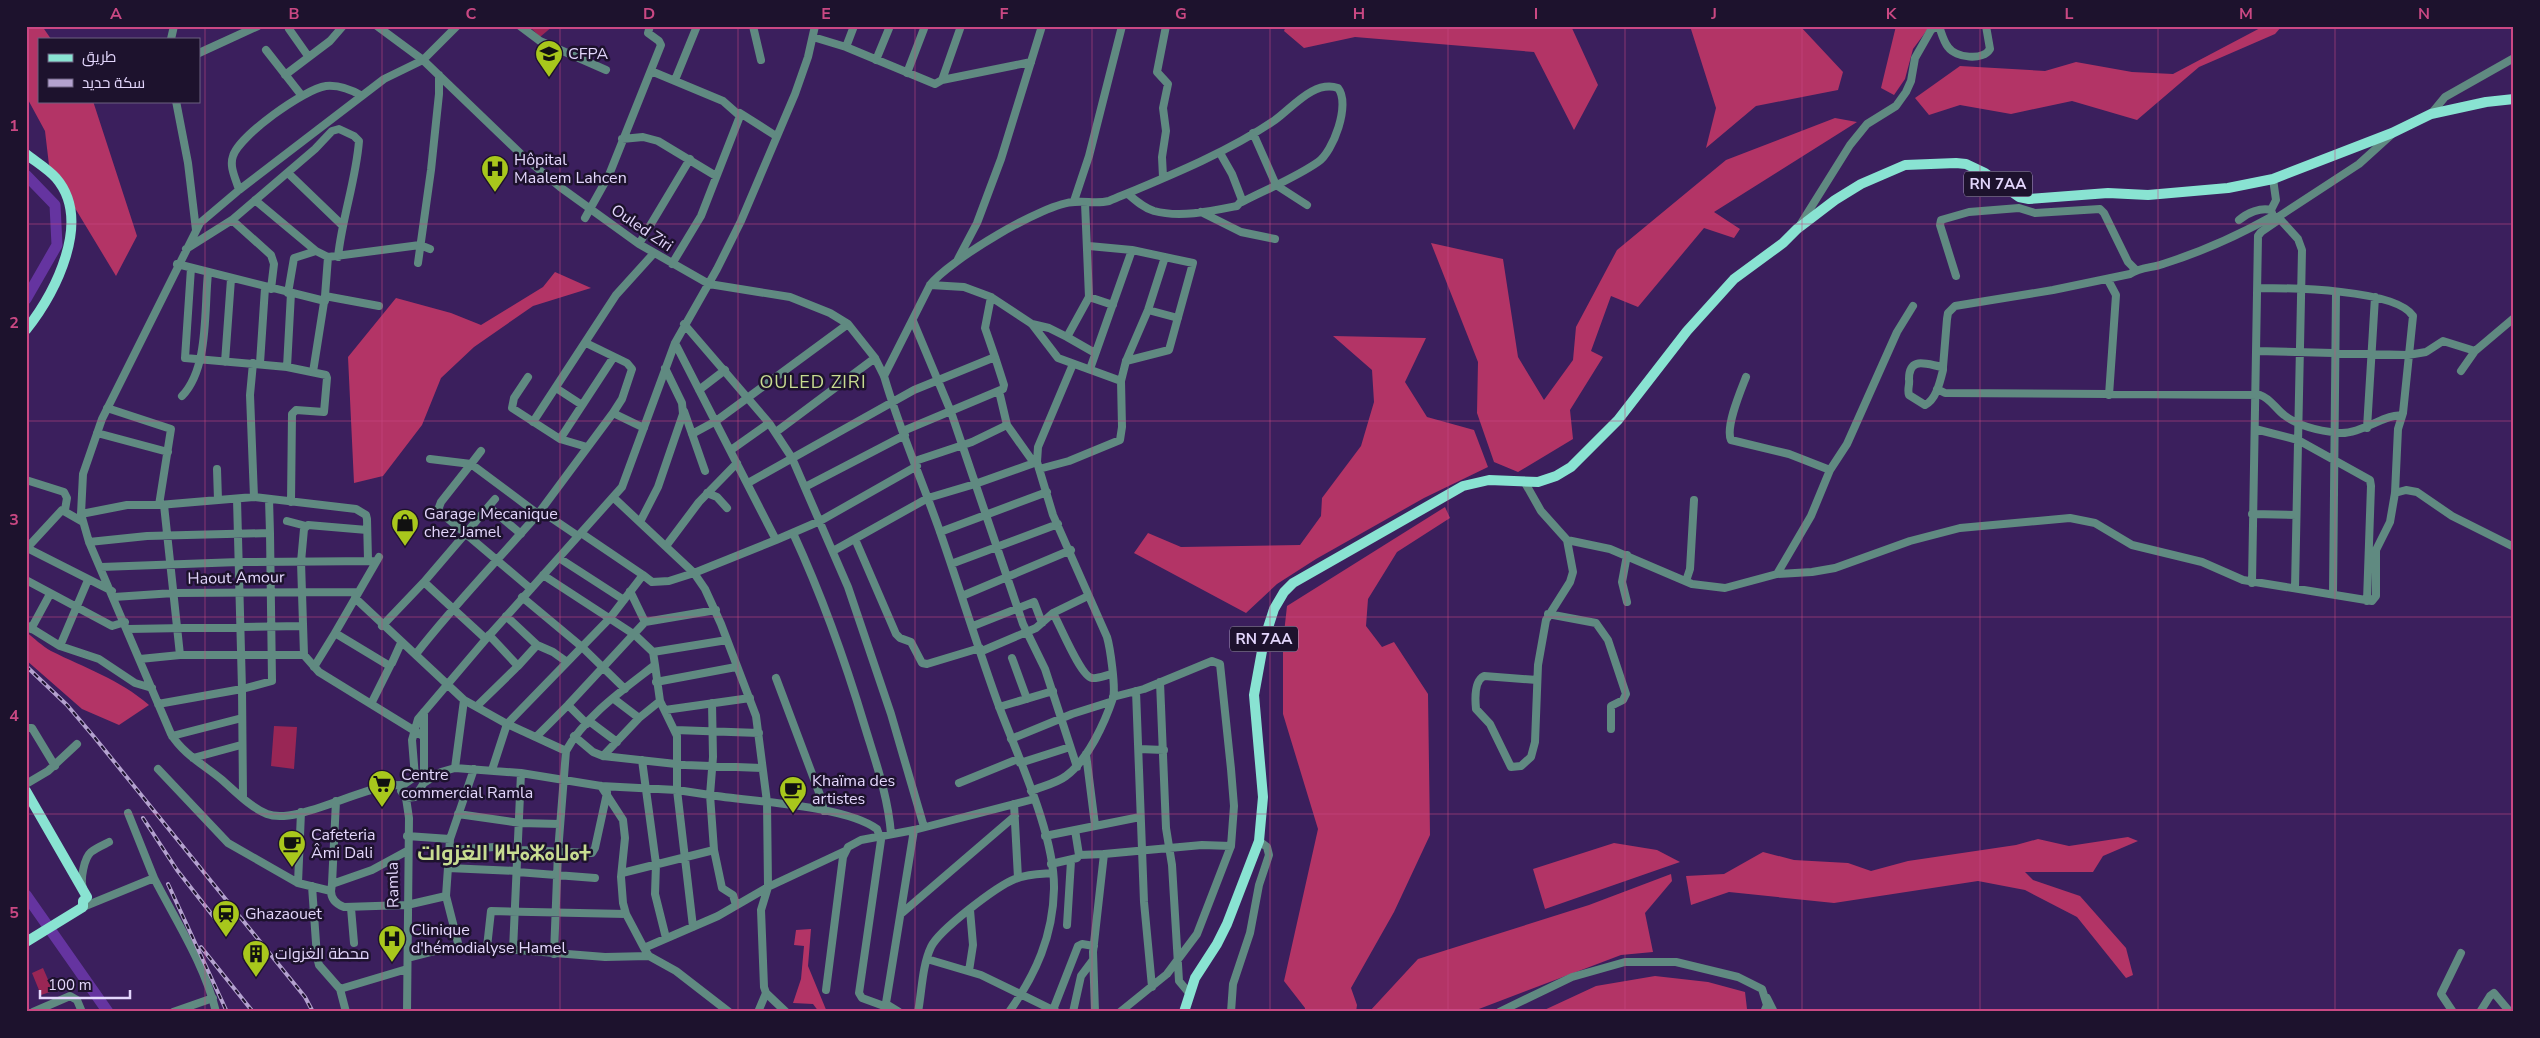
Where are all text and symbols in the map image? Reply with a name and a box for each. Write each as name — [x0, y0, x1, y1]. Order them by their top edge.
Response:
text: A — [110, 3, 122, 25]
text: B — [288, 3, 300, 25]
text: C — [466, 3, 477, 25]
text: D — [643, 3, 655, 25]
text: E — [821, 3, 831, 25]
text: F — [1000, 3, 1009, 25]
text: G — [1175, 3, 1187, 25]
text: H — [1353, 3, 1365, 25]
text: I — [1534, 3, 1538, 25]
text: J — [1710, 3, 1717, 25]
text: K — [1886, 3, 1898, 25]
text: L — [2065, 3, 2074, 25]
text: M — [2239, 3, 2253, 25]
text: N — [2418, 3, 2430, 25]
legend — [38, 38, 200, 102]
school or university icon: CFPA — [534, 39, 564, 78]
place label: CFPA — [568, 43, 609, 65]
text: طريق — [82, 47, 116, 67]
text: سكة حديد — [82, 73, 145, 93]
text: 1 — [9, 115, 19, 137]
place label: Hôpital Maalem Lahcen — [514, 149, 627, 189]
hospital icon: Hôpital Maalem Lahcen — [480, 154, 510, 193]
road number: RN 7AA — [1964, 172, 2032, 196]
street label: Ouled Ziri — [607, 199, 677, 257]
text: 2 — [9, 312, 19, 334]
district label: OULED ZIRI — [759, 370, 867, 394]
place label: Garage Mecanique chez Jamel — [424, 503, 558, 543]
shop icon: Garage Mecanique chez Jamel — [390, 508, 420, 547]
text: 3 — [9, 509, 19, 531]
street label: Haout Amour — [187, 566, 285, 590]
road number: RN 7AA — [1230, 626, 1298, 652]
text: 4 — [9, 705, 19, 727]
place label: Centre commercial Ramla — [401, 764, 533, 804]
supermarket icon: Centre commercial Ramla — [367, 769, 397, 808]
place label: Khaïma des artistes — [812, 770, 895, 810]
cafe icon: Khaïma des artistes — [778, 775, 808, 814]
place label: Cafeteria Âmi Dali — [311, 824, 376, 864]
cafe icon: Cafeteria Âmi Dali — [277, 829, 307, 868]
district label: الغزوات ⵍⵖⴰⵣⴰⵡⴰⵜ — [417, 839, 591, 867]
street label: Ramla — [382, 862, 404, 908]
station icon: Ghazaouet — [211, 899, 241, 938]
text: 5 — [9, 902, 19, 924]
place label: Ghazaouet — [245, 903, 322, 925]
place label: Clinique d'hémodialyse Hamel — [411, 919, 566, 959]
hospital icon: Clinique d'hémodialyse Hamel — [377, 924, 407, 963]
building icon: محطة الغزوات — [241, 939, 271, 978]
place label: محطة الغزوات — [275, 943, 370, 965]
scale bar — [40, 968, 130, 1000]
text: 100 m — [48, 975, 92, 995]

